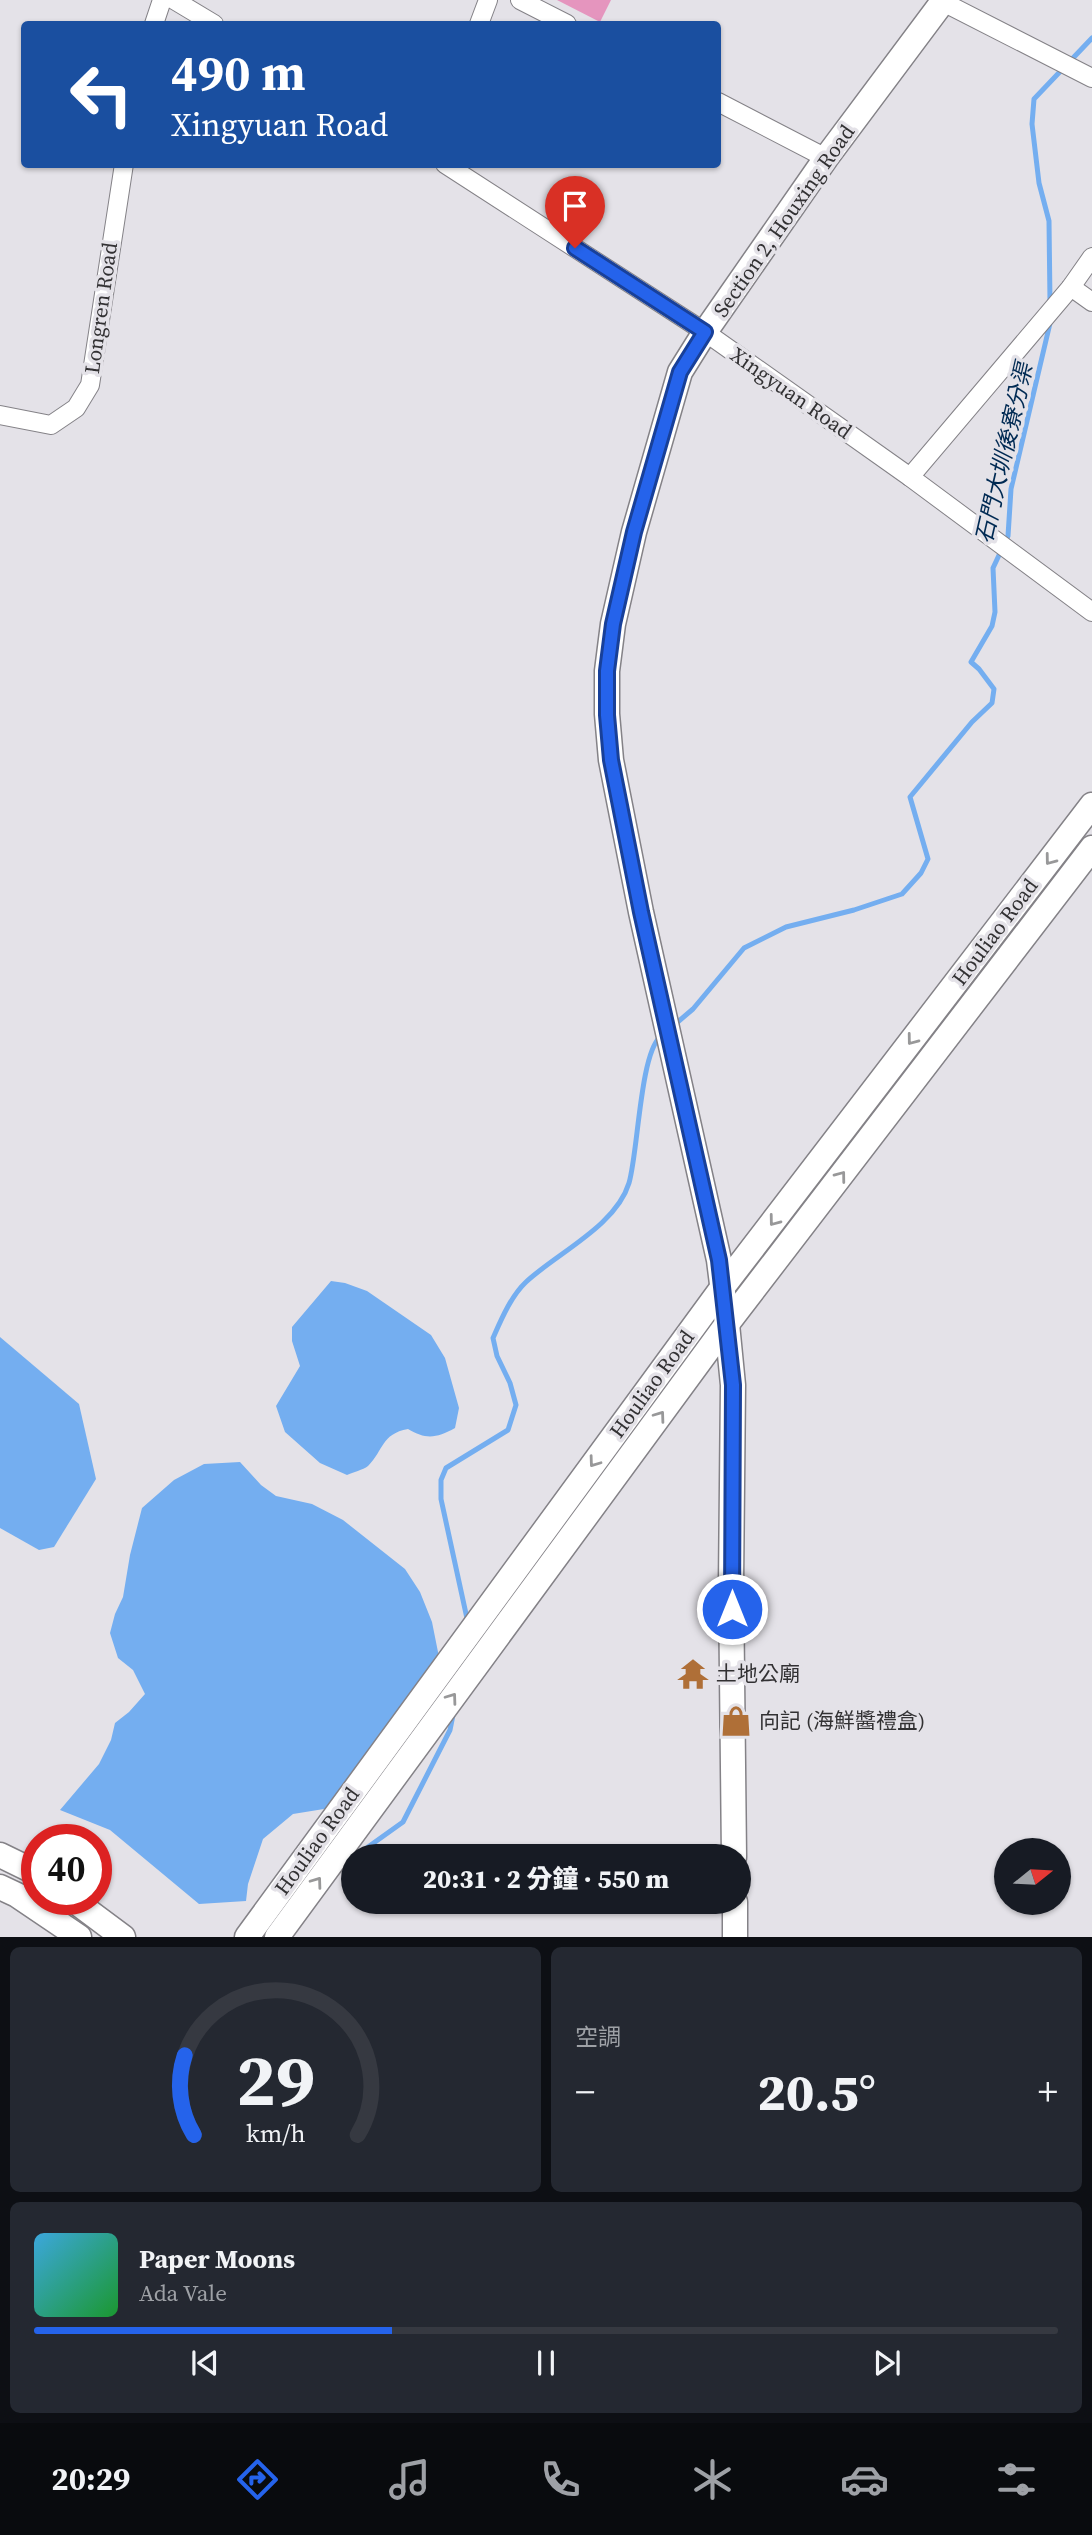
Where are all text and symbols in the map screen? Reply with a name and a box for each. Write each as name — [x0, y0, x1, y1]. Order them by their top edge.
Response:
text: 490 m — [171, 39, 306, 106]
icon: left — [56, 49, 147, 140]
text: Xingyuan Road — [171, 103, 388, 147]
street label: Section 2, Houxing Road — [706, 119, 861, 323]
pin — [545, 176, 605, 248]
icon: arrive — [556, 187, 594, 225]
street label: Longren Road — [77, 240, 124, 375]
street label: Xingyuan Road — [725, 340, 858, 445]
water label: 石門大圳後寮分渠 — [968, 357, 1041, 546]
one-way arrow — [1046, 852, 1059, 864]
street label: Houliao Road — [945, 872, 1044, 991]
one-way arrow — [908, 1032, 921, 1045]
one-way arrow — [832, 1171, 845, 1184]
one-way arrow — [769, 1213, 782, 1225]
street label: Houliao Road — [603, 1324, 701, 1444]
one-way arrow — [651, 1411, 664, 1424]
one-way arrow — [590, 1455, 603, 1467]
position arrow — [695, 1572, 769, 1646]
temple icon: 土地公廟 — [676, 1657, 710, 1691]
place label: 土地公廟 — [716, 1659, 800, 1688]
one-way arrow — [444, 1693, 456, 1706]
shop icon: 向記 (海鮮醬禮盒) — [719, 1704, 753, 1738]
place label: 向記 (海鮮醬禮盒) — [759, 1706, 925, 1735]
street label: Houliao Road — [268, 1781, 366, 1901]
speed limit sign: 40 — [21, 1824, 112, 1915]
north arrow — [994, 1838, 1071, 1914]
map controls — [994, 1838, 1071, 1915]
text: 20:31 · 2 分鐘 · 550 m — [423, 1861, 669, 1897]
one-way arrow — [309, 1877, 322, 1889]
text: 空調 — [575, 2021, 621, 2053]
text: 29 — [236, 2031, 315, 2130]
text: 20.5° — [757, 2056, 876, 2127]
text: − — [575, 2066, 595, 2118]
text: + — [1038, 2066, 1058, 2118]
text: km/h — [246, 2116, 305, 2150]
text: Paper Moons — [139, 2241, 295, 2277]
text: Ada Vale — [139, 2277, 227, 2309]
icon: previous — [186, 2344, 224, 2382]
icon: pause — [527, 2344, 565, 2382]
icon: next — [868, 2344, 906, 2382]
icon: directions — [233, 2455, 282, 2504]
icon: music — [385, 2455, 434, 2504]
icon: phone — [536, 2455, 585, 2504]
icon: climate — [688, 2455, 737, 2504]
icon: car — [840, 2455, 889, 2504]
icon: filters — [992, 2455, 1041, 2504]
text: 20:29 — [51, 2457, 130, 2501]

